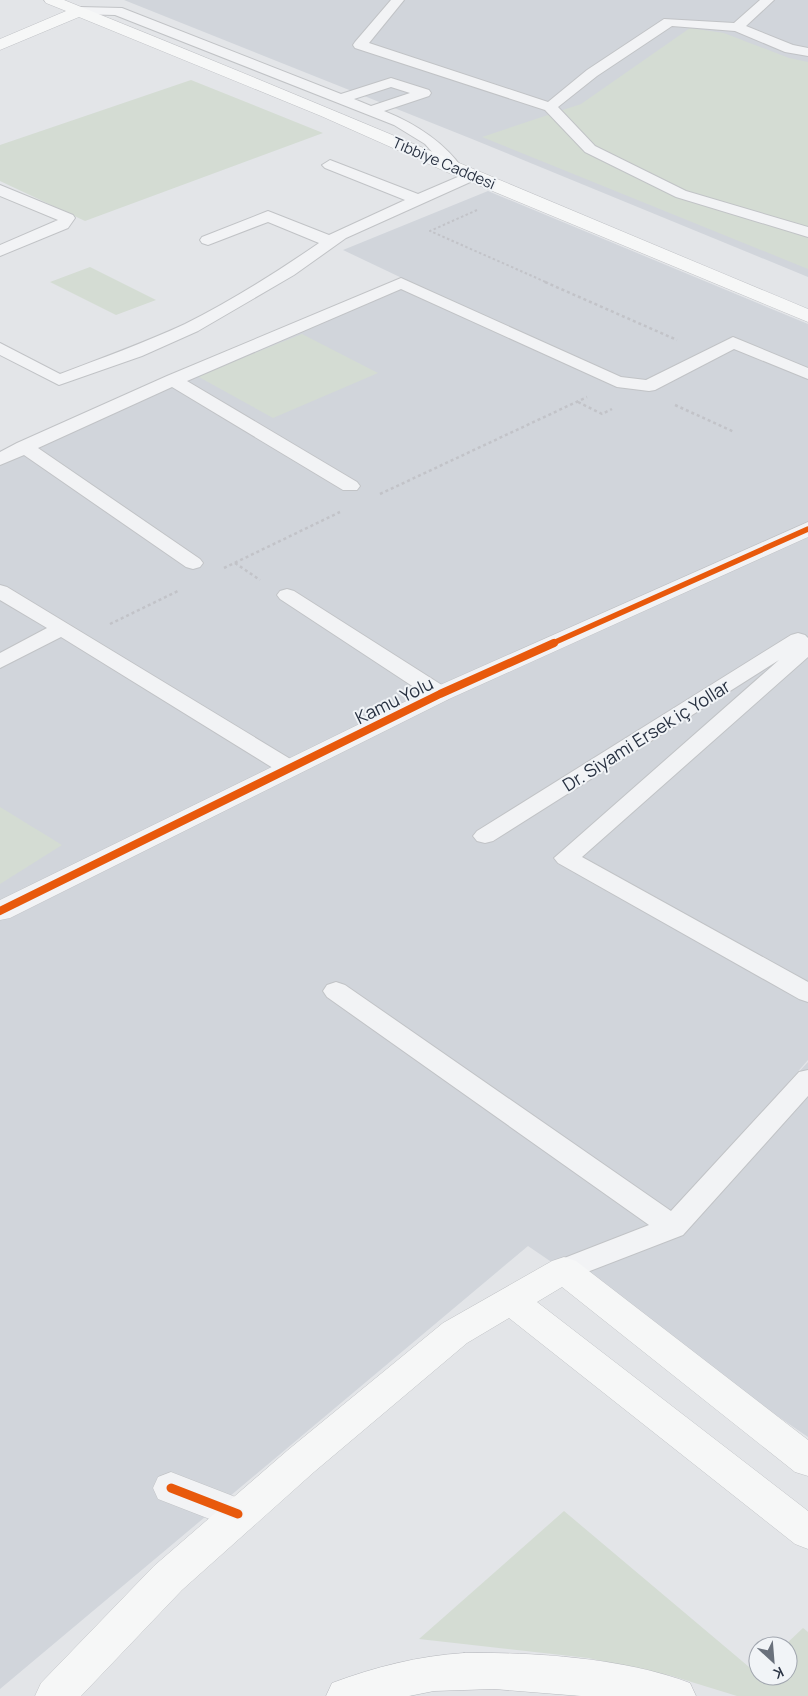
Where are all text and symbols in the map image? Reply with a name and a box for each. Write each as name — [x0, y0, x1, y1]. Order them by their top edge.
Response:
street label: Tıbbiye Caddesi — [389, 132, 499, 194]
street label: Kamu Yolu — [351, 671, 437, 729]
street label: Dr. Siyami Ersek iç Yollar — [558, 673, 735, 796]
north arrow — [748, 1636, 798, 1686]
text: K — [770, 1663, 787, 1684]

